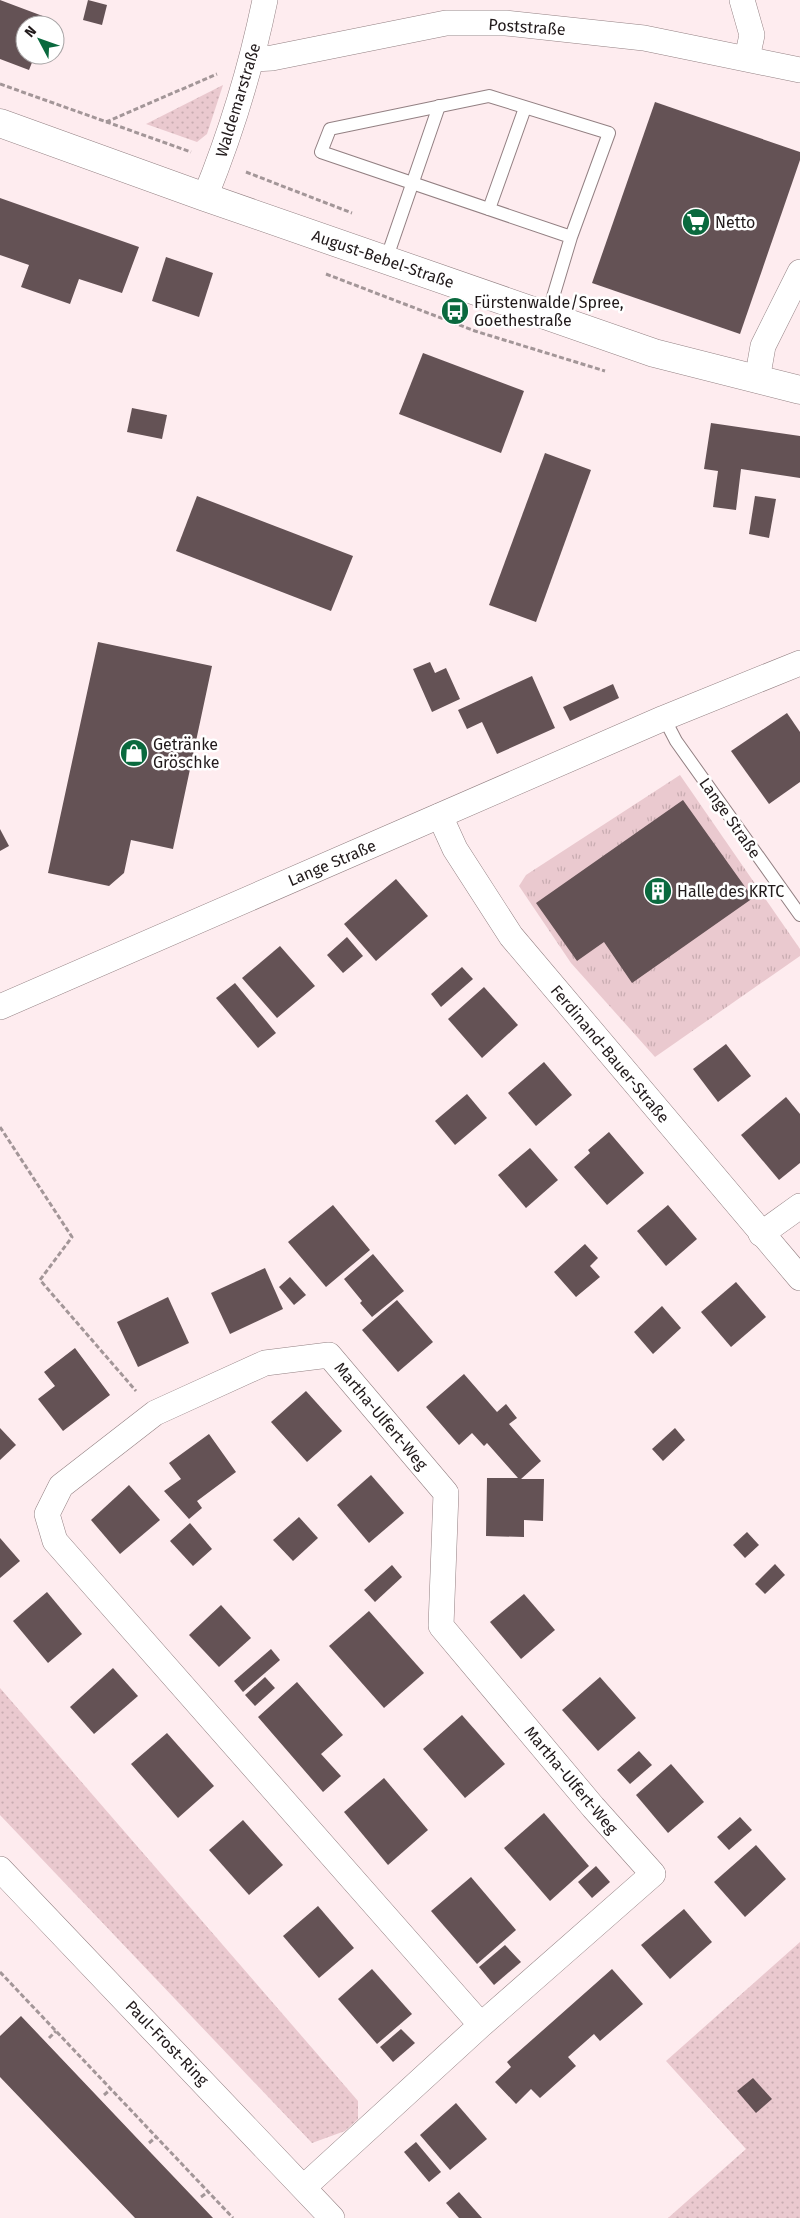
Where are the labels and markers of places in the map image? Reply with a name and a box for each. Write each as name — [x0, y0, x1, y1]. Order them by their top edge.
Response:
supermarket icon: Netto — [681, 207, 711, 237]
place label: Netto — [715, 213, 755, 232]
place label: Fürstenwalde/Spree, Goethestraße — [474, 293, 624, 330]
bus stop icon: Fürstenwalde/Spree, Goethestraße — [440, 296, 470, 326]
place label: Getränke Gröschke — [153, 735, 219, 772]
shop icon: Getränke Gröschke — [119, 738, 149, 768]
building icon: Halle des KRTC — [643, 876, 673, 906]
place label: Halle des KRTC — [677, 882, 784, 901]

